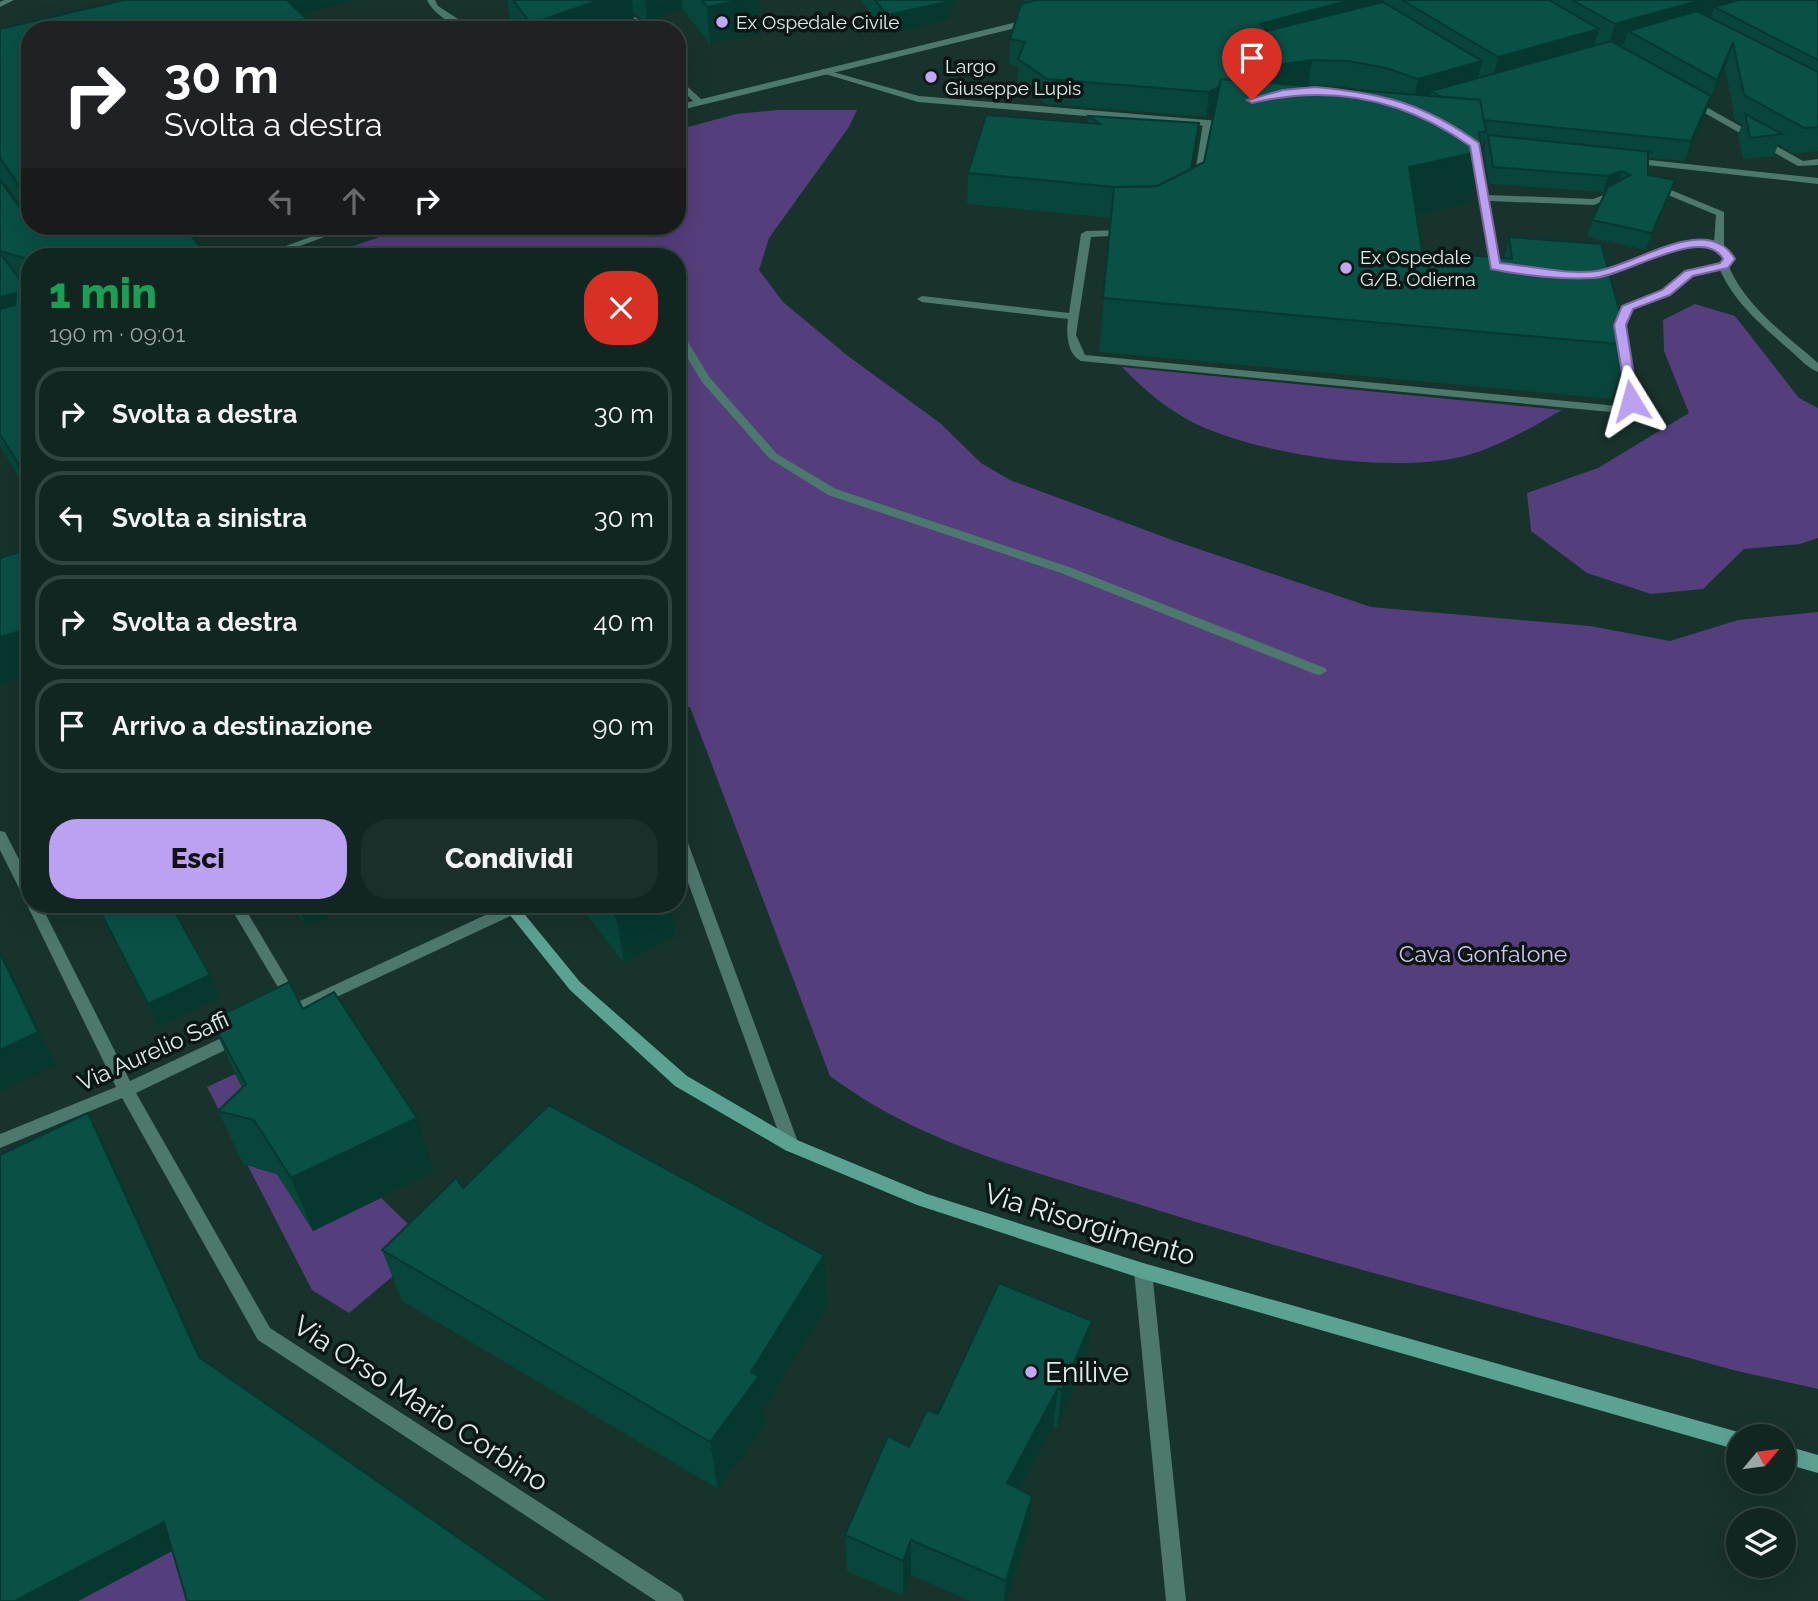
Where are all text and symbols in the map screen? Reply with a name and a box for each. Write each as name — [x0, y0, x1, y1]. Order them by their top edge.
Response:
place label: Ex Ospedale Civile — [736, 11, 899, 33]
marker: Ex Ospedale Civile — [714, 14, 730, 30]
pin — [1222, 28, 1282, 100]
icon: arrive — [1233, 39, 1271, 77]
text: 30 m — [164, 47, 279, 104]
icon: right — [49, 49, 140, 140]
place label: Largo Giuseppe Lupis — [945, 55, 1081, 99]
marker: Largo Giuseppe Lupis — [923, 69, 939, 85]
text: Svolta a destra — [164, 106, 383, 143]
icon: left — [262, 182, 300, 220]
icon: ahead — [335, 182, 373, 220]
icon: right — [408, 182, 446, 220]
place label: Ex Ospedale G/B. Odierna — [1360, 246, 1476, 290]
marker: Ex Ospedale G/B. Odierna — [1338, 260, 1354, 276]
text: 1 min — [49, 269, 157, 318]
button: close — [584, 271, 658, 345]
text: 190 m · 09:01 — [49, 320, 185, 347]
position arrow — [1594, 364, 1668, 438]
icon: right — [53, 395, 91, 433]
text: Svolta a destra — [112, 399, 298, 429]
text: 30 m — [594, 399, 654, 429]
icon: left — [53, 499, 91, 537]
text: Svolta a sinistra — [112, 503, 307, 533]
text: 30 m — [594, 503, 654, 533]
icon: right — [53, 603, 91, 641]
text: Svolta a destra — [112, 607, 298, 637]
text: 40 m — [593, 607, 654, 637]
icon: arrive — [53, 707, 91, 745]
text: Arrivo a destinazione — [112, 711, 372, 741]
text: 90 m — [592, 711, 654, 741]
button: Esci — [49, 819, 347, 899]
button: Condividi — [361, 819, 658, 899]
park label: Cava Gonfalone — [1399, 940, 1567, 967]
street label: Via Aurelio Saffi — [73, 1005, 233, 1096]
street label: Via Risorgimento — [980, 1177, 1199, 1272]
street label: Via Orso Mario Corbino — [287, 1309, 554, 1498]
place label: Enilive — [1045, 1356, 1129, 1389]
marker: Enilive — [1023, 1364, 1039, 1380]
north arrow — [1726, 1424, 1796, 1494]
map controls — [1726, 1424, 1796, 1578]
button: layers — [1726, 1508, 1796, 1578]

